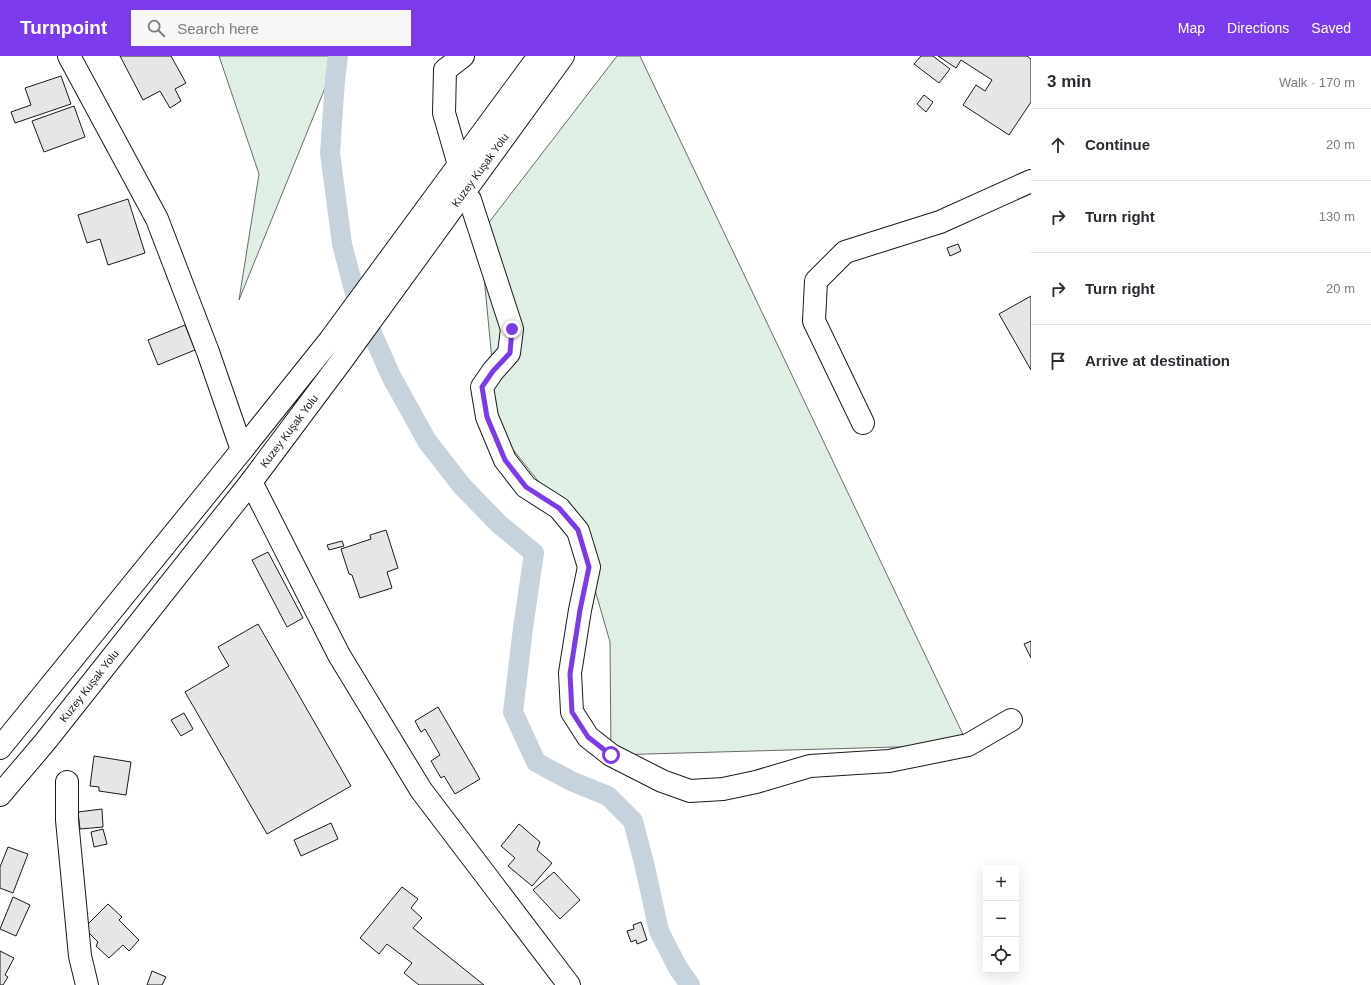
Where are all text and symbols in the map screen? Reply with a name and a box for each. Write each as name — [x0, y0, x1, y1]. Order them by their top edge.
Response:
search box — [131, 10, 411, 46]
text: Turnpoint — [20, 17, 107, 38]
icon: search — [145, 17, 167, 39]
text: Search here — [177, 20, 259, 37]
text: Map — [1178, 20, 1205, 36]
text: Directions — [1227, 20, 1289, 36]
text: Saved — [1311, 20, 1351, 36]
text: 3 min — [1047, 72, 1091, 91]
text: Walk · 170 m — [1279, 75, 1355, 90]
street label: Kuzey Kuşak Yolu — [449, 131, 511, 209]
icon: ahead — [1047, 134, 1069, 156]
text: Continue — [1085, 136, 1150, 153]
text: 20 m — [1326, 137, 1355, 152]
icon: right — [1047, 206, 1069, 228]
text: Turn right — [1085, 208, 1155, 225]
text: 130 m — [1319, 209, 1355, 224]
icon: right — [1047, 278, 1069, 300]
text: Turn right — [1085, 280, 1155, 297]
text: 20 m — [1326, 281, 1355, 296]
route end — [503, 320, 521, 338]
icon: arrive — [1047, 350, 1069, 372]
text: Arrive at destination — [1085, 352, 1230, 369]
street label: Kuzey Kuşak Yolu — [258, 392, 320, 470]
street label: Kuzey Kuşak Yolu — [57, 648, 121, 724]
route start — [602, 746, 620, 764]
map controls — [983, 865, 1019, 973]
button: + — [983, 865, 1019, 901]
button: − — [983, 901, 1019, 937]
button: locate — [983, 937, 1019, 973]

